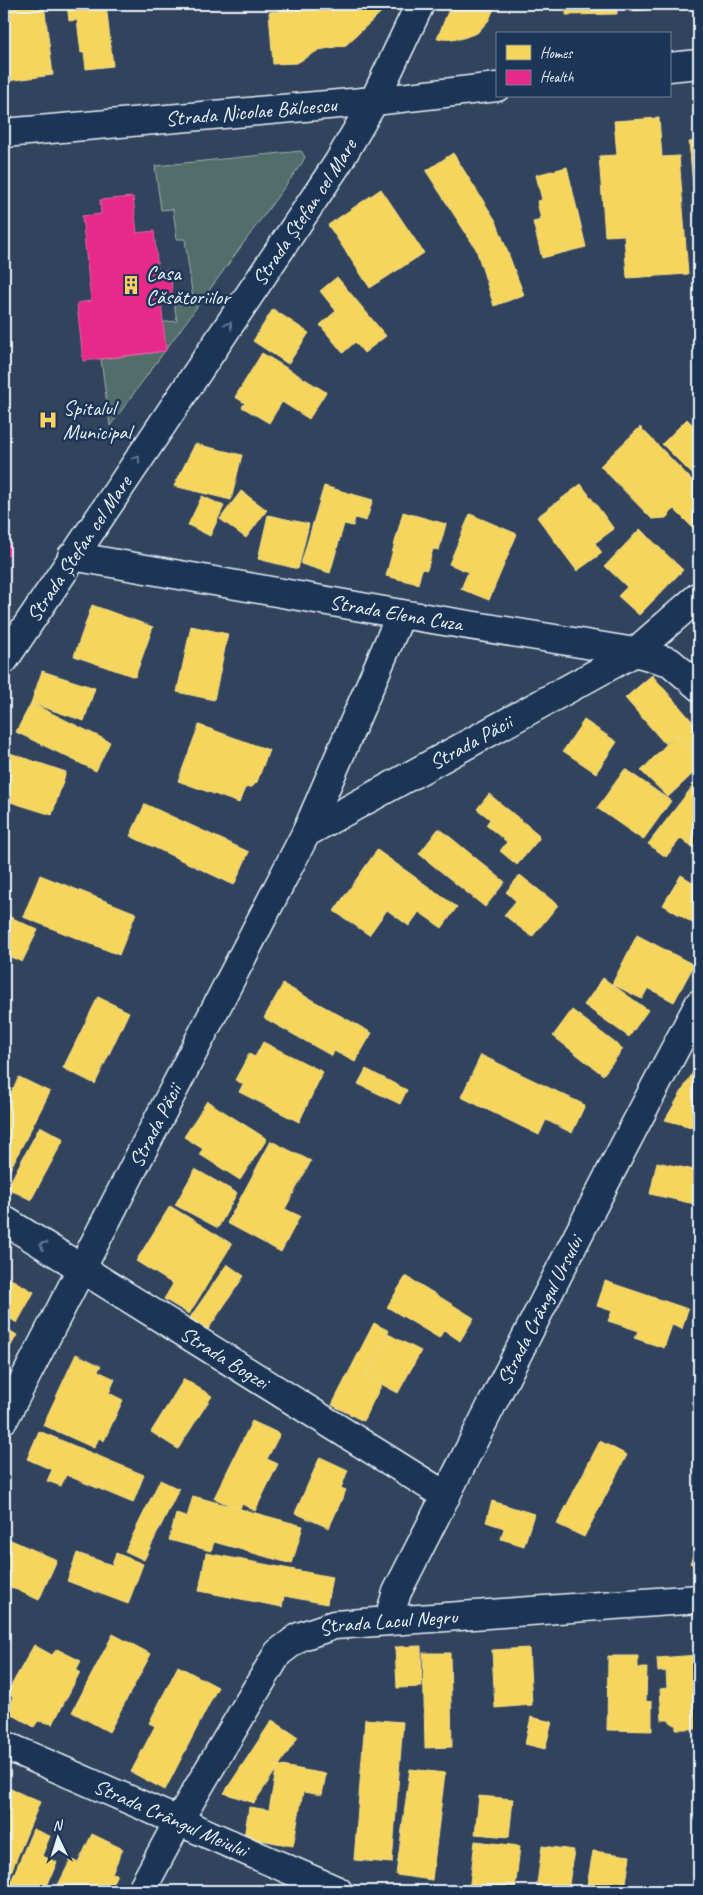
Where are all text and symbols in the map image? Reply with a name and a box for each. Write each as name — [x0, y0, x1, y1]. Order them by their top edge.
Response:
legend — [496, 32, 670, 98]
text: Homes — [540, 44, 574, 63]
text: Health — [540, 68, 574, 87]
street label: Strada Nicolae Bălcescu — [164, 91, 339, 132]
street label: Strada Ștefan cel Mare — [246, 133, 363, 291]
place label: Casa Căsătoriilor — [146, 260, 232, 310]
building icon: Casa Căsătoriilor — [120, 274, 142, 296]
one-way arrow — [223, 321, 232, 330]
place label: Spitalul Municipal — [63, 395, 134, 445]
hospital icon: Spitalul Municipal — [37, 409, 59, 431]
one-way arrow — [131, 455, 141, 464]
street label: Strada Ștefan cel Mare — [20, 470, 138, 627]
street label: Strada Elena Cuza — [328, 589, 467, 637]
street label: Strada Păcii — [425, 708, 519, 776]
street label: Strada Păcii — [123, 1077, 189, 1172]
street label: Strada Crângul Ursului — [491, 1229, 590, 1389]
one-way arrow — [40, 1241, 49, 1251]
street label: Strada Bogzei — [176, 1320, 276, 1397]
street label: Strada Lacul Negru — [315, 1603, 459, 1642]
street label: Strada Crângul Meiului — [90, 1773, 255, 1864]
north arrow — [32, 1812, 82, 1862]
text: N — [52, 1817, 64, 1834]

